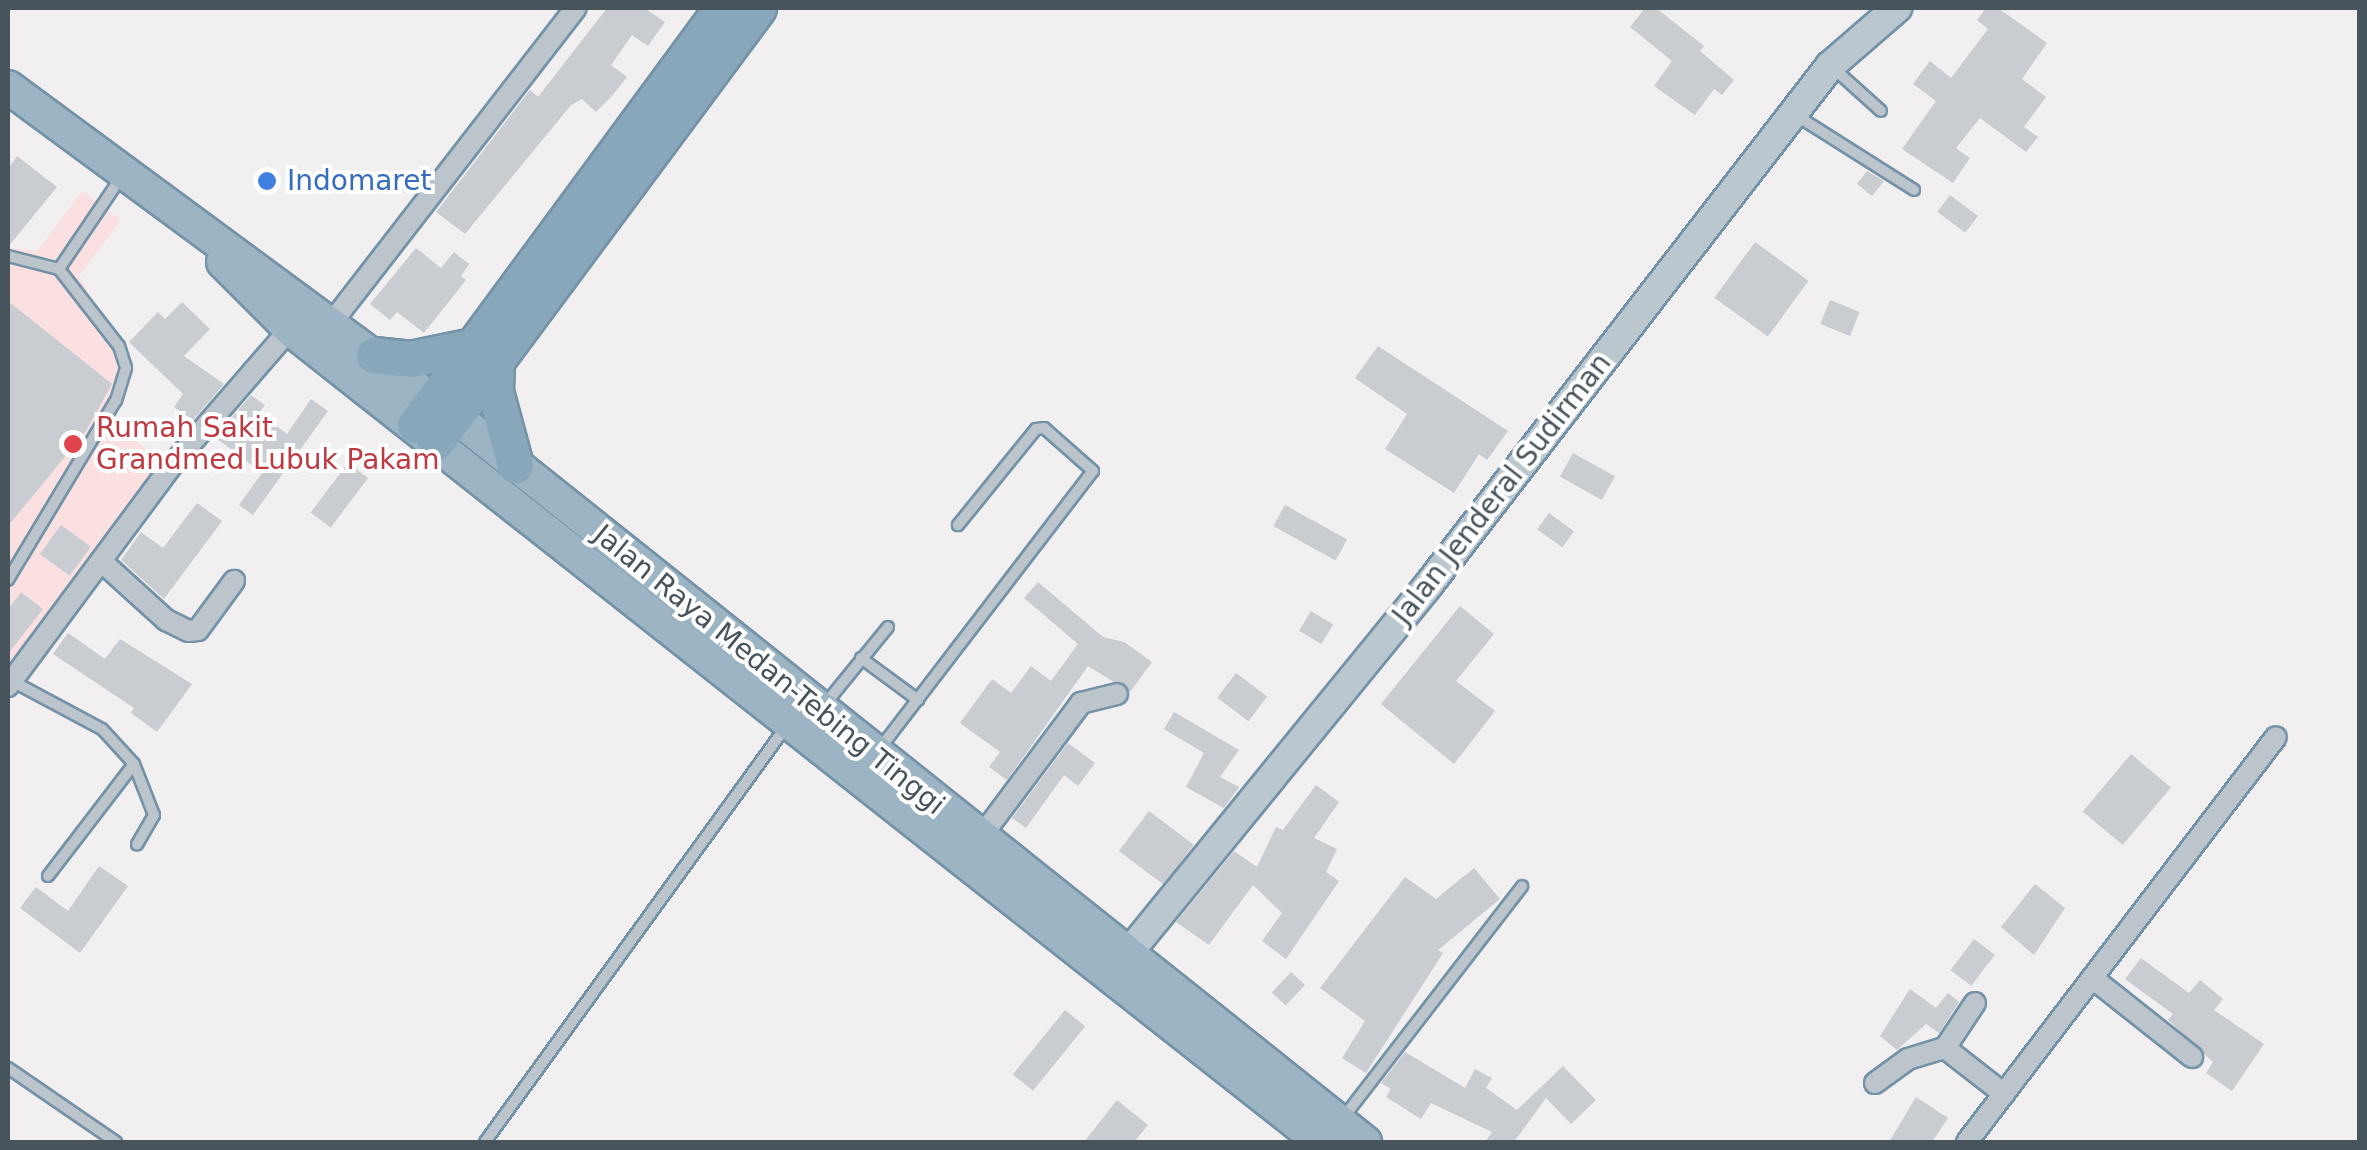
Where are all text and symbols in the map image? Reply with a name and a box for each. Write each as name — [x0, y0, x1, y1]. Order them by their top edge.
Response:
place label: Indomaret — [287, 164, 431, 198]
marker: Indomaret — [256, 170, 278, 192]
street label: Jalan Jenderal Sudirman — [1386, 347, 1618, 631]
place label: Rumah Sakit Grandmed Lubuk Pakam — [96, 411, 439, 477]
marker: Rumah Sakit Grandmed Lubuk Pakam — [60, 431, 86, 457]
street label: Jalan Raya Medan-Tebing Tinggi — [587, 518, 951, 822]

